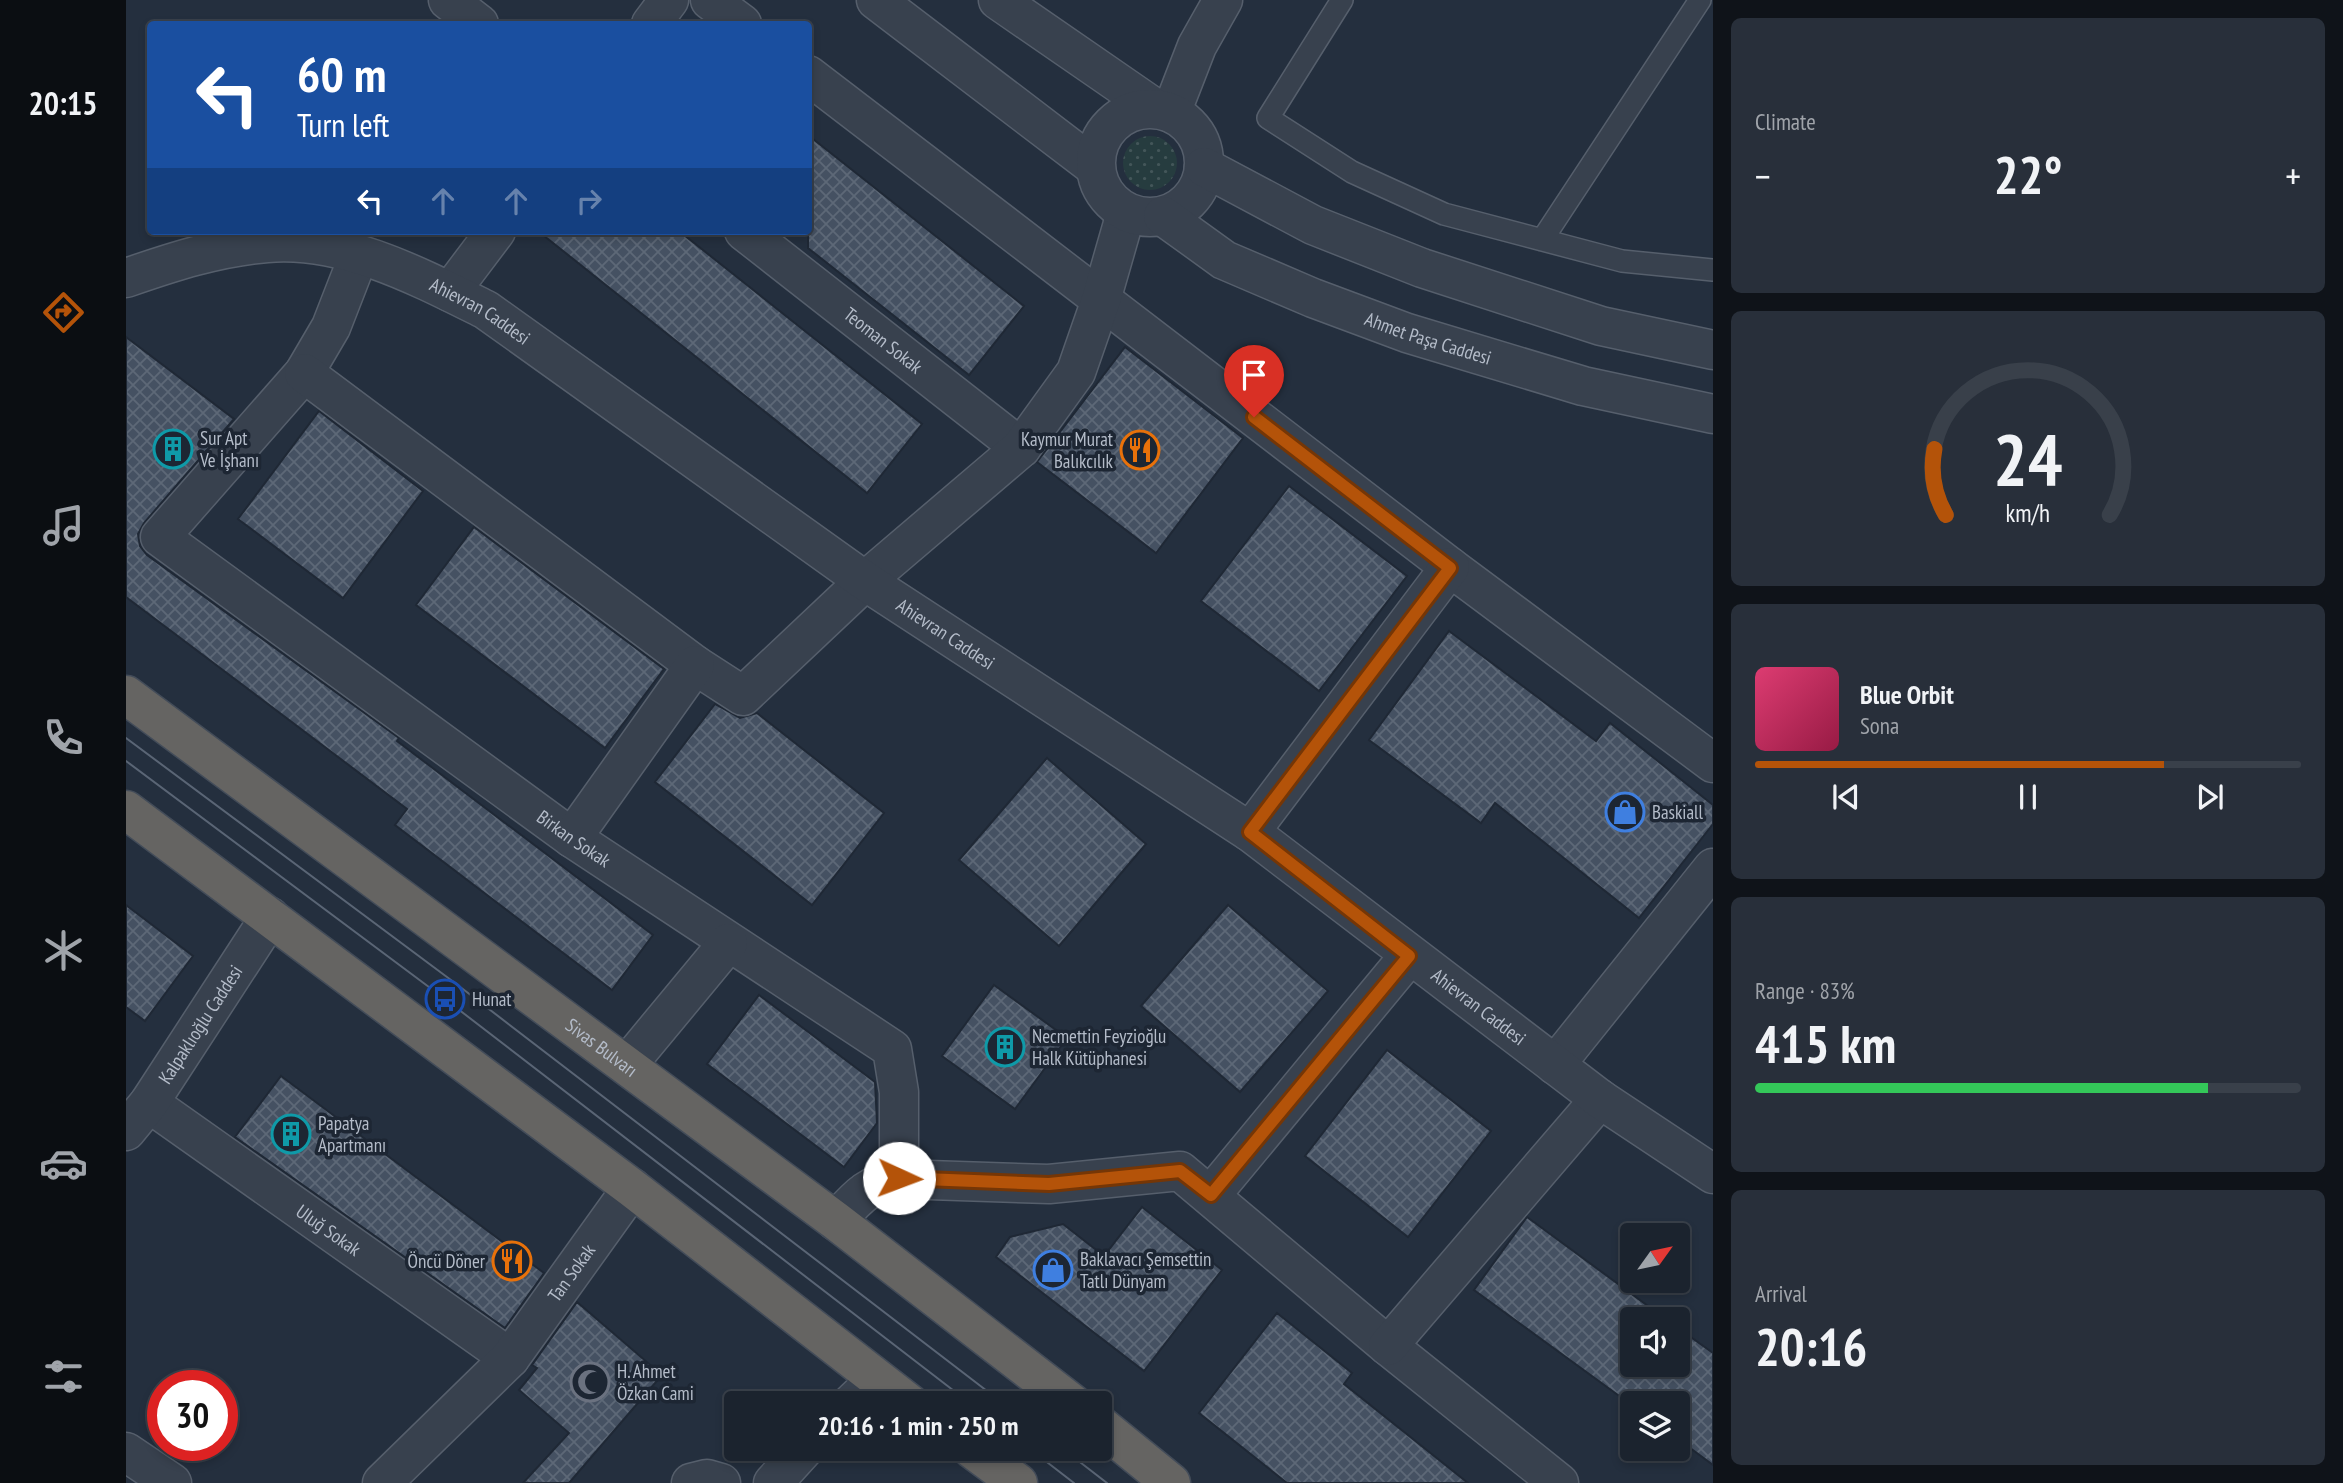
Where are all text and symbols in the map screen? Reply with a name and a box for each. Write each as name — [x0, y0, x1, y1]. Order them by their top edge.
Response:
text: 60 m — [297, 42, 386, 106]
icon: left — [182, 49, 273, 140]
text: 20:15 — [28, 82, 98, 124]
text: Turn left — [297, 104, 389, 146]
text: Climate — [1755, 107, 1816, 136]
text: 22° — [1994, 141, 2062, 208]
text: − — [1755, 151, 1771, 200]
text: + — [2285, 151, 2301, 200]
icon: left — [351, 182, 389, 220]
icon: ahead — [424, 182, 462, 220]
icon: ahead — [497, 182, 535, 220]
icon: right — [570, 182, 608, 220]
street label: Ahievran Caddesi — [426, 272, 535, 350]
icon: directions — [39, 288, 88, 337]
street label: Teoman Sokak — [839, 302, 928, 379]
street label: Ahmet Paşa Caddesi — [1361, 306, 1494, 370]
pin — [1224, 345, 1284, 417]
icon: arrive — [1235, 356, 1273, 394]
text: 24 — [1993, 411, 2063, 505]
place label: Sur Apt Ve İşhanı — [199, 426, 259, 472]
place label: Kaymur Murat Balıkcılık — [1021, 427, 1114, 473]
building icon: Sur Apt Ve İşhanı — [152, 428, 194, 470]
restaurant icon: Kaymur Murat Balıkcılık — [1119, 429, 1161, 471]
text: km/h — [2006, 496, 2050, 528]
icon: music — [39, 501, 88, 550]
street label: Ahievran Caddesi — [892, 593, 999, 674]
text: Blue Orbit — [1860, 678, 1954, 711]
text: Sona — [1860, 711, 1899, 740]
icon: phone — [39, 713, 88, 762]
icon: previous — [1827, 778, 1865, 816]
icon: pause — [2009, 778, 2047, 816]
icon: next — [2191, 778, 2229, 816]
shop icon: Baskiall — [1604, 791, 1646, 833]
place label: Baskiall — [1652, 800, 1703, 824]
street label: Birkan Sokak — [532, 805, 616, 873]
icon: climate — [39, 926, 88, 975]
street label: Kalpaklıoğlu Caddesi — [153, 960, 248, 1088]
street label: Ahievran Caddesi — [1427, 963, 1531, 1050]
text: Range · 83% — [1755, 976, 1855, 1005]
bus stop icon: Hunat — [424, 978, 466, 1020]
place label: Hunat — [472, 987, 512, 1011]
text: 415 km — [1755, 1010, 1896, 1077]
street label: Sivas Bulvarı — [561, 1013, 642, 1082]
place label: Necmettin Feyzioğlu Halk Kütüphanesi — [1032, 1024, 1166, 1070]
building icon: Necmettin Feyzioğlu Halk Kütüphanesi — [984, 1026, 1026, 1068]
place label: Papatya Apartmanı — [318, 1111, 386, 1157]
building icon: Papatya Apartmanı — [270, 1113, 312, 1155]
icon: car — [39, 1139, 88, 1188]
position arrow — [862, 1141, 936, 1215]
street label: Uluğ Sokak — [292, 1199, 366, 1261]
north arrow — [1620, 1223, 1690, 1293]
map controls — [1620, 1223, 1690, 1461]
street label: Tan Sokak — [542, 1238, 601, 1306]
restaurant icon: Öncü Döner — [491, 1240, 533, 1282]
place label: Baklavacı Şemsettin Tatlı Dünyam — [1080, 1247, 1211, 1293]
place label: Öncü Döner — [408, 1249, 486, 1273]
shop icon: Baklavacı Şemsettin Tatlı Dünyam — [1032, 1249, 1074, 1291]
text: Arrival — [1755, 1279, 1807, 1308]
button: sound — [1620, 1307, 1690, 1377]
text: 20:16 — [1755, 1313, 1867, 1380]
icon: filters — [39, 1352, 88, 1401]
place label: H. Ahmet Özkan Cami — [617, 1359, 694, 1405]
mosque icon: H. Ahmet Özkan Cami — [569, 1361, 611, 1403]
speed limit sign: 30 — [147, 1370, 238, 1461]
button: layers — [1620, 1391, 1690, 1461]
text: 20:16 · 1 min · 250 m — [818, 1409, 1018, 1442]

